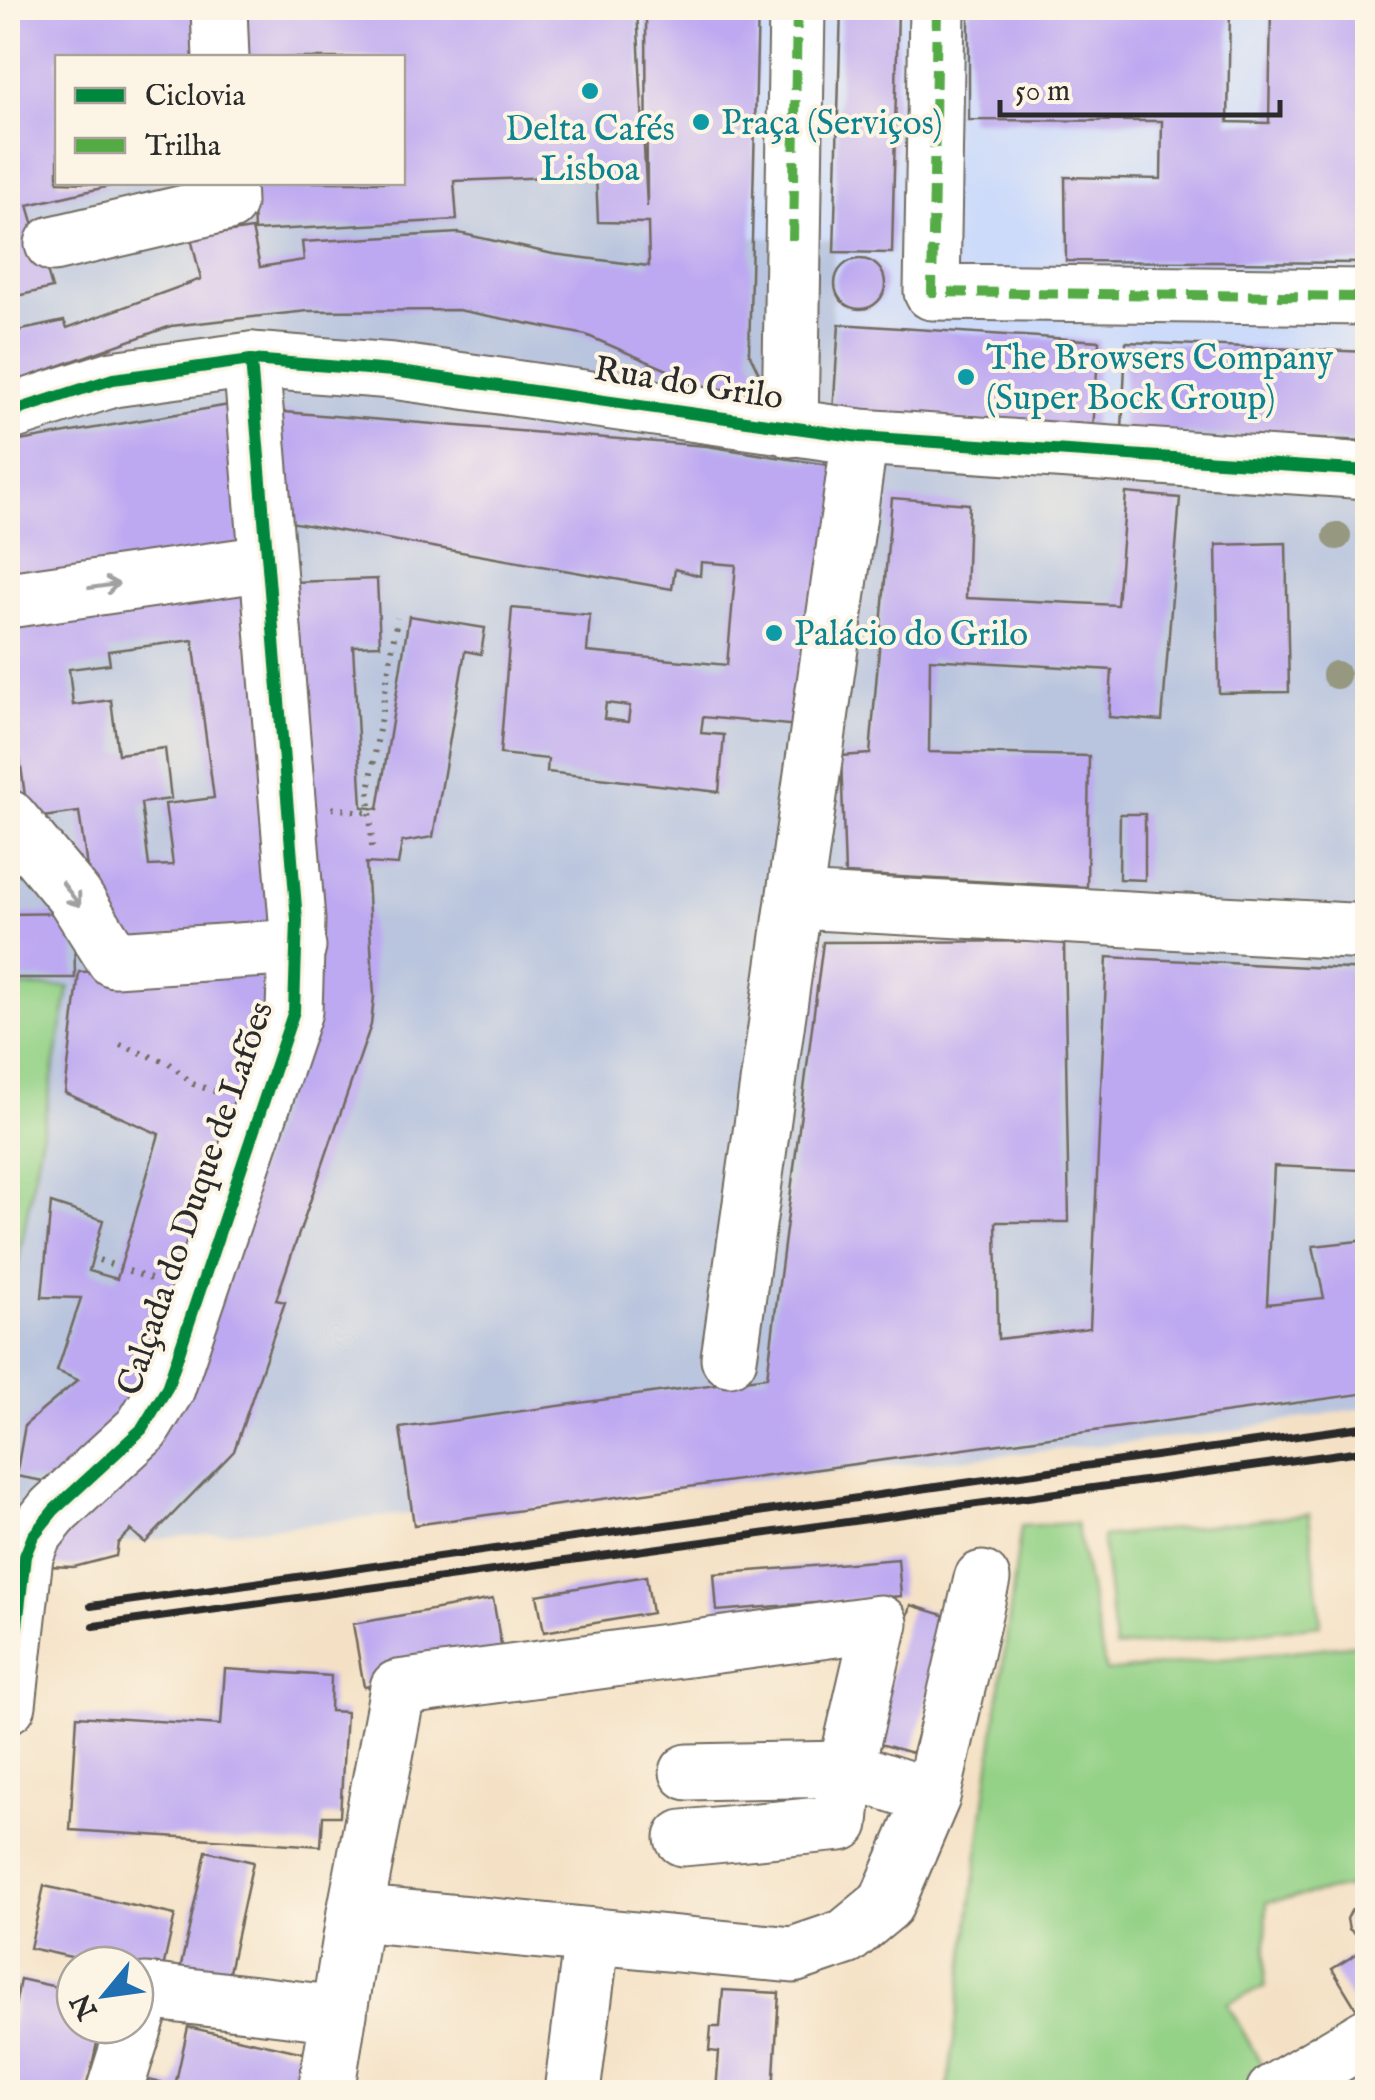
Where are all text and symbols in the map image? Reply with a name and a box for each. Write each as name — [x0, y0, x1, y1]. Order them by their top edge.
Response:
legend — [55, 55, 405, 185]
scale bar — [1000, 55, 1280, 117]
text: 50 m — [1015, 73, 1070, 111]
text: Ciclovia — [145, 78, 245, 116]
marker: Delta Cafés Lisboa — [579, 80, 601, 102]
place label: Praça (Serviços) — [721, 102, 943, 147]
place label: Delta Cafés Lisboa — [505, 108, 675, 193]
marker: Praça (Serviços) — [690, 111, 712, 133]
text: Trilha — [145, 128, 221, 166]
place label: The Browsers Company (Super Bock Group) — [986, 337, 1334, 422]
street label: Rua do Grilo — [591, 347, 786, 422]
marker: The Browsers Company (Super Bock Group) — [955, 366, 977, 388]
one-way arrow — [87, 577, 120, 595]
place label: Palácio do Grilo — [794, 613, 1028, 658]
marker: Palácio do Grilo — [763, 622, 785, 644]
one-way arrow — [59, 880, 81, 906]
street label: Calçada do Duque de Lafões — [108, 996, 285, 1402]
north arrow — [55, 1945, 155, 2045]
text: N — [64, 1987, 107, 2026]

